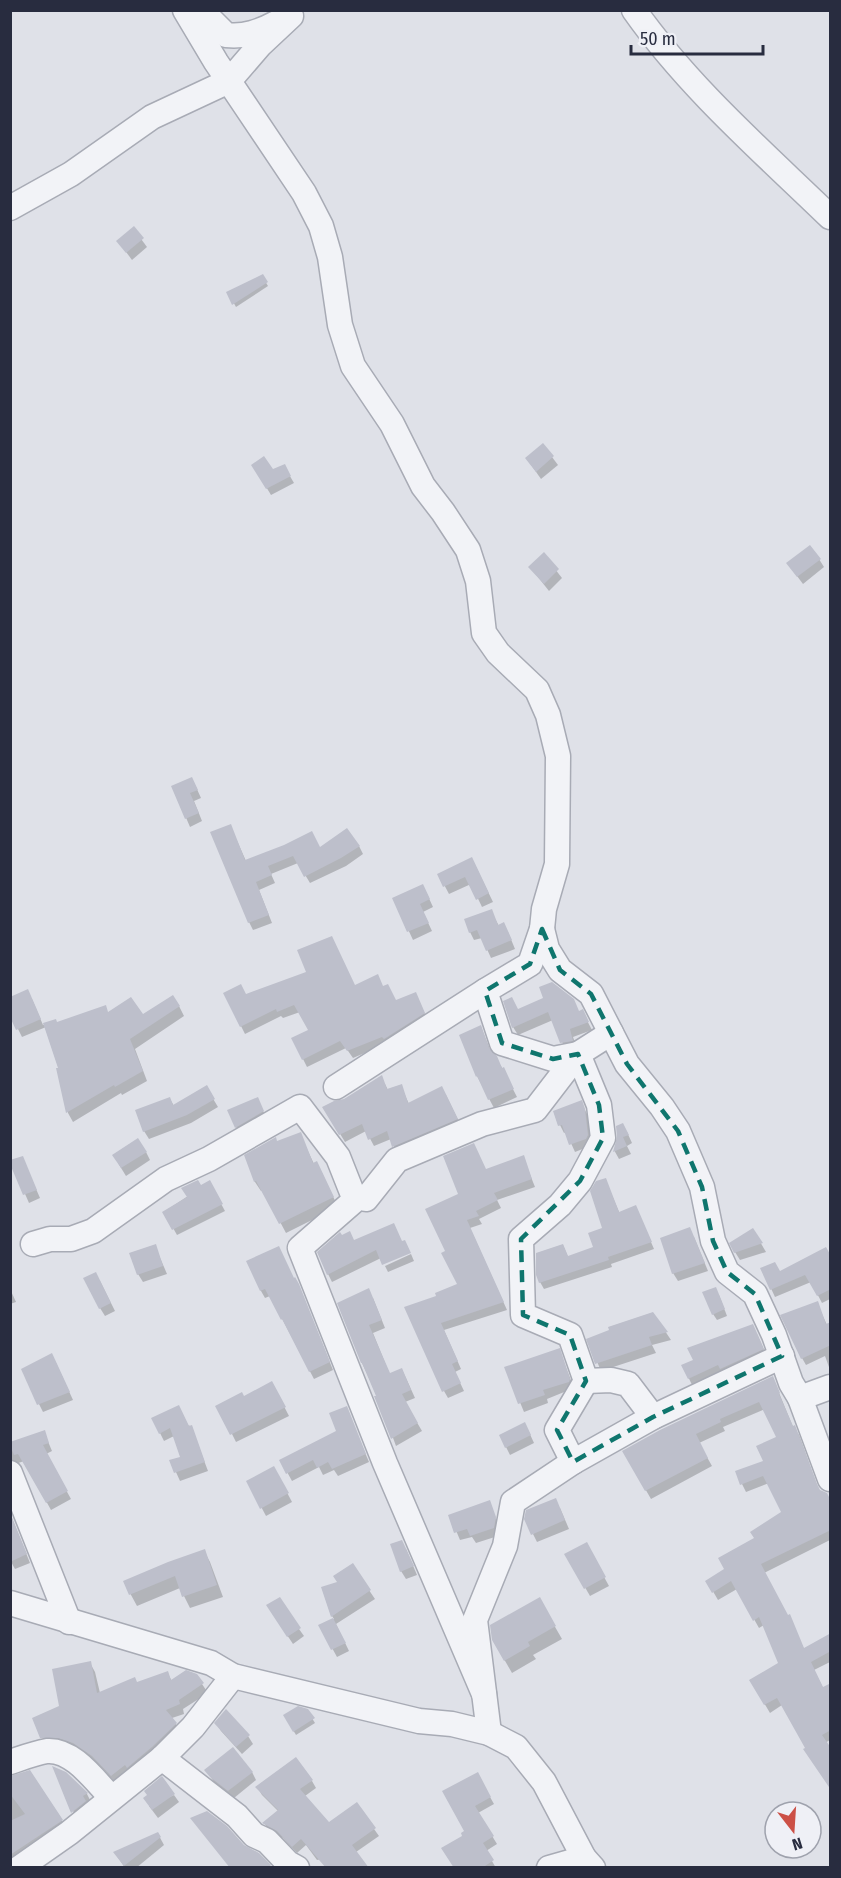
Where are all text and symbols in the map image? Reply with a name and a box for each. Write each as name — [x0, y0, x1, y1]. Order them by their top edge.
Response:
scale bar — [631, 18, 763, 56]
text: 50 m — [640, 28, 676, 50]
north arrow — [763, 1800, 823, 1860]
text: N — [790, 1833, 805, 1854]

